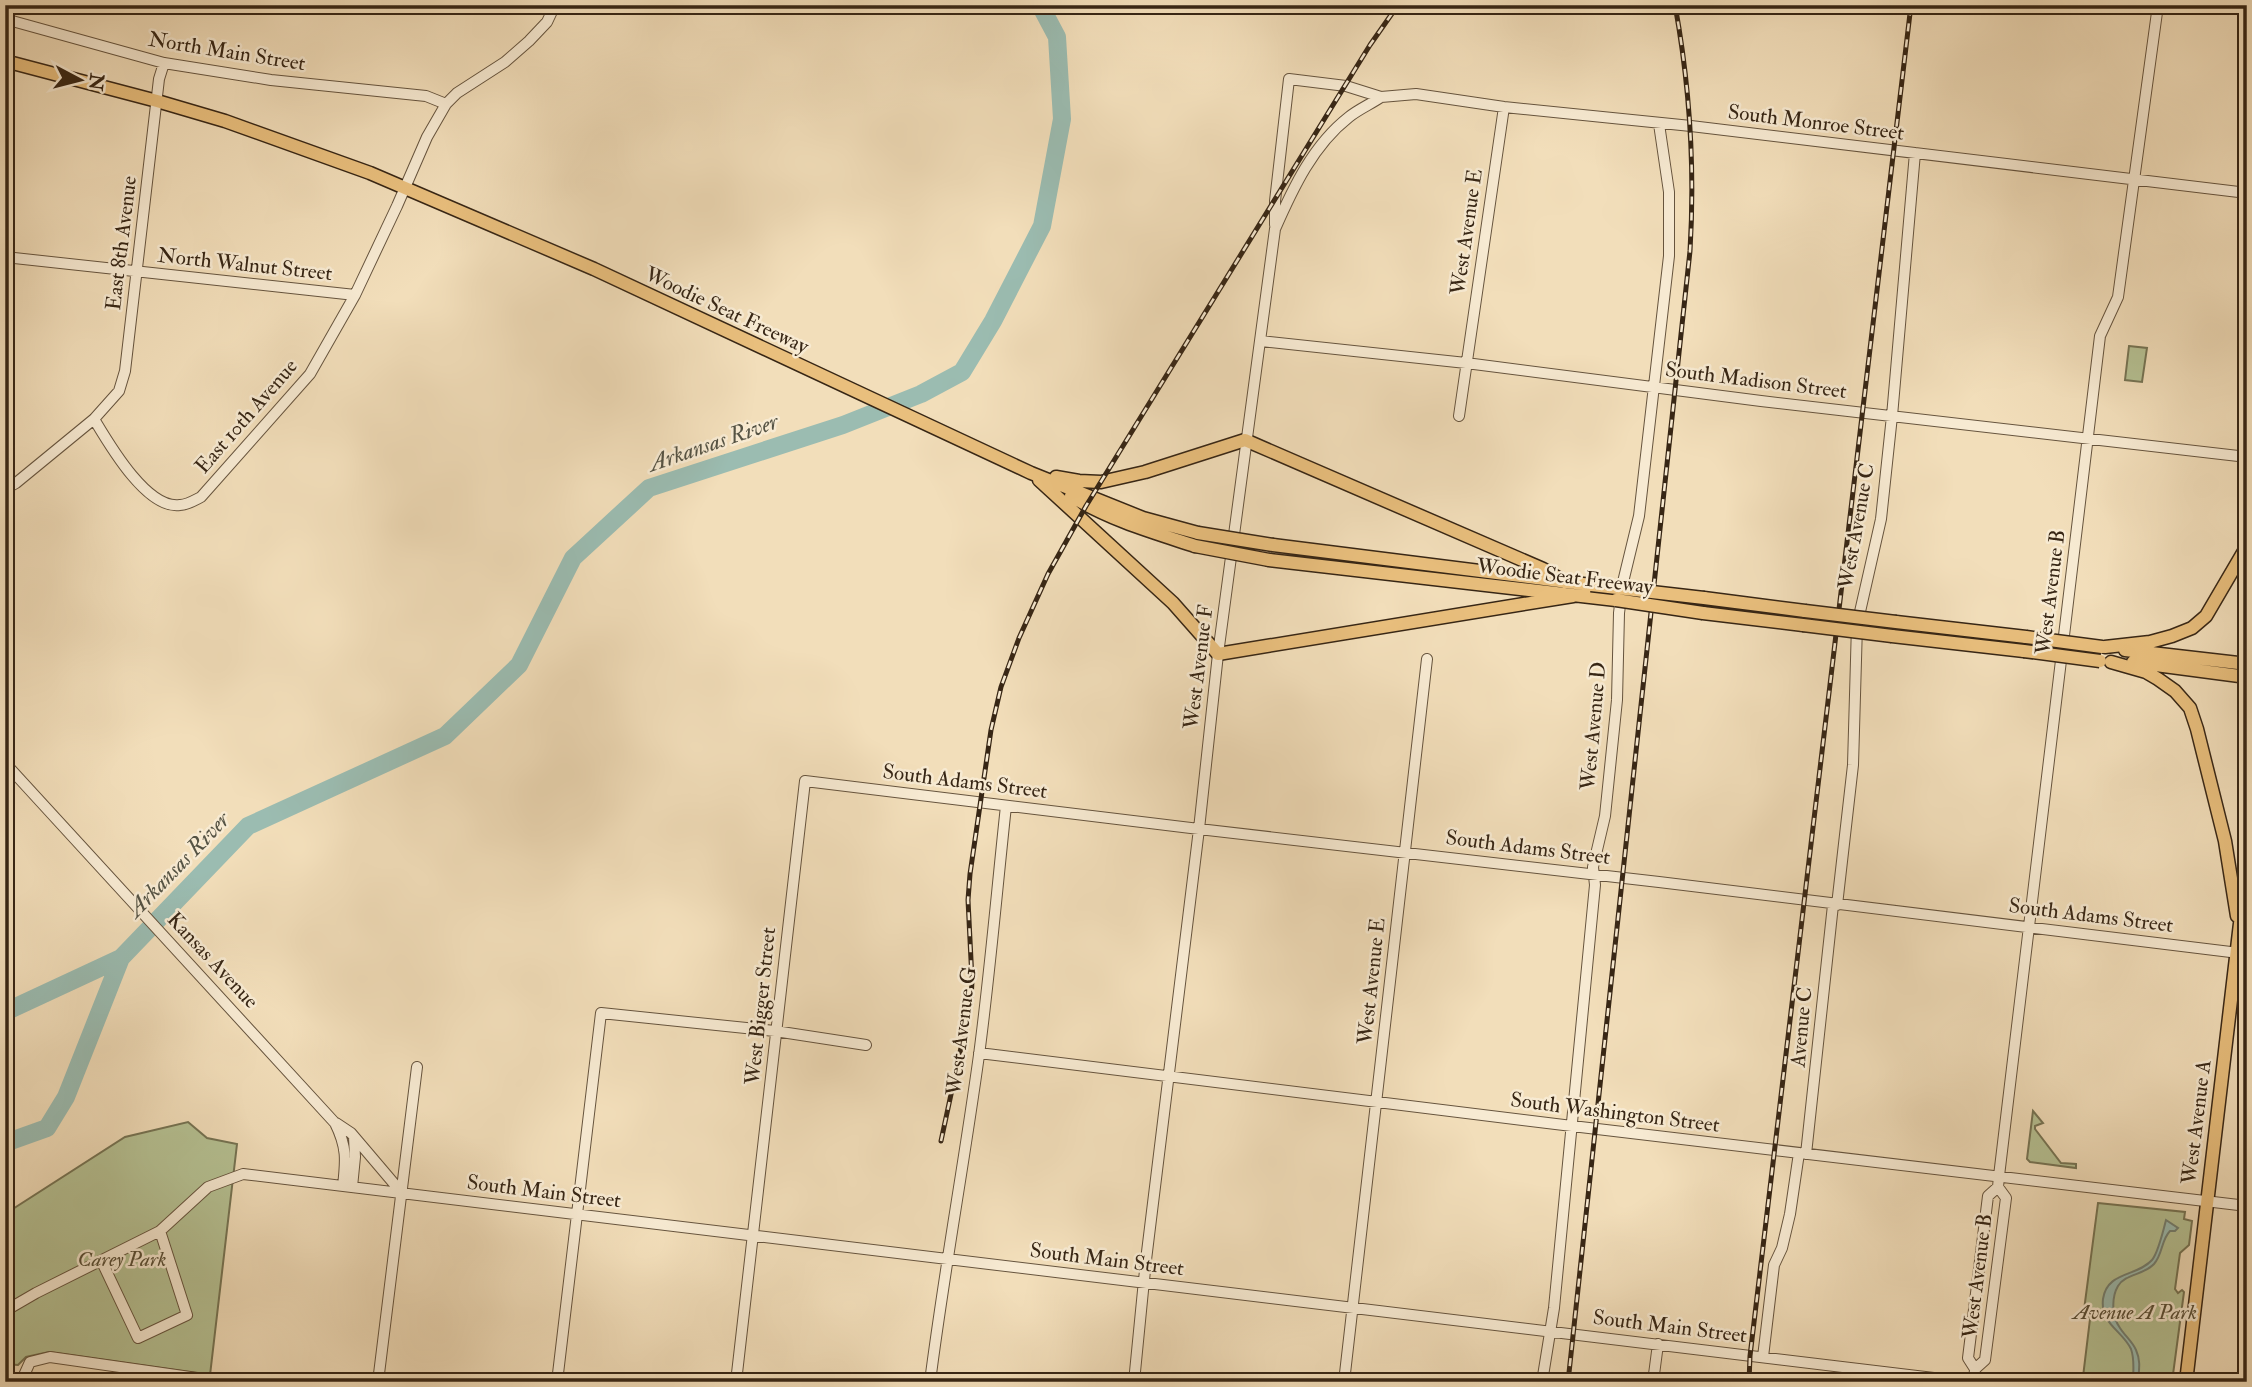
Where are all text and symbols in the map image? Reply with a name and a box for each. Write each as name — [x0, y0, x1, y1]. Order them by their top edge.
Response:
street label: North Main Street — [146, 26, 308, 77]
north arrow — [46, 46, 116, 116]
text: N — [83, 71, 109, 93]
street label: South Monroe Street — [1726, 98, 1906, 147]
street label: West Avenue E — [1444, 167, 1489, 298]
street label: East 8th Avenue — [100, 174, 143, 312]
street label: North Walnut Street — [156, 242, 334, 287]
street label: Woodie Seat Freeway — [640, 260, 814, 361]
street label: East 10th Avenue — [189, 353, 304, 479]
street label: South Madison Street — [1664, 356, 1848, 405]
water label: Arkansas River — [642, 406, 783, 479]
street label: West Avenue C — [1832, 461, 1881, 592]
street label: West Avenue B — [2029, 528, 2072, 657]
street label: Woodie Seat Freeway — [1474, 552, 1655, 601]
street label: West Avenue F — [1177, 603, 1220, 732]
street label: West Avenue D — [1574, 661, 1613, 792]
street label: South Adams Street — [881, 758, 1049, 805]
water label: Arkansas River — [119, 805, 237, 925]
street label: South Adams Street — [1444, 824, 1612, 871]
street label: South Adams Street — [2007, 892, 2175, 939]
street label: Kansas Avenue — [161, 906, 264, 1014]
street label: West Avenue E — [1351, 916, 1392, 1047]
street label: West Bigger Street — [739, 926, 782, 1087]
street label: West Avenue G — [940, 965, 983, 1098]
street label: Avenue C — [1784, 986, 1818, 1069]
street label: West Avenue A — [2175, 1058, 2218, 1187]
street label: South Washington Street — [1509, 1086, 1721, 1139]
street label: South Main Street — [465, 1169, 623, 1214]
street label: West Avenue B — [1956, 1212, 1999, 1341]
street label: South Main Street — [1028, 1237, 1186, 1282]
park label: Carey Park — [78, 1246, 166, 1273]
park label: Avenue A Park — [2071, 1299, 2197, 1326]
street label: South Main Street — [1591, 1304, 1749, 1349]

